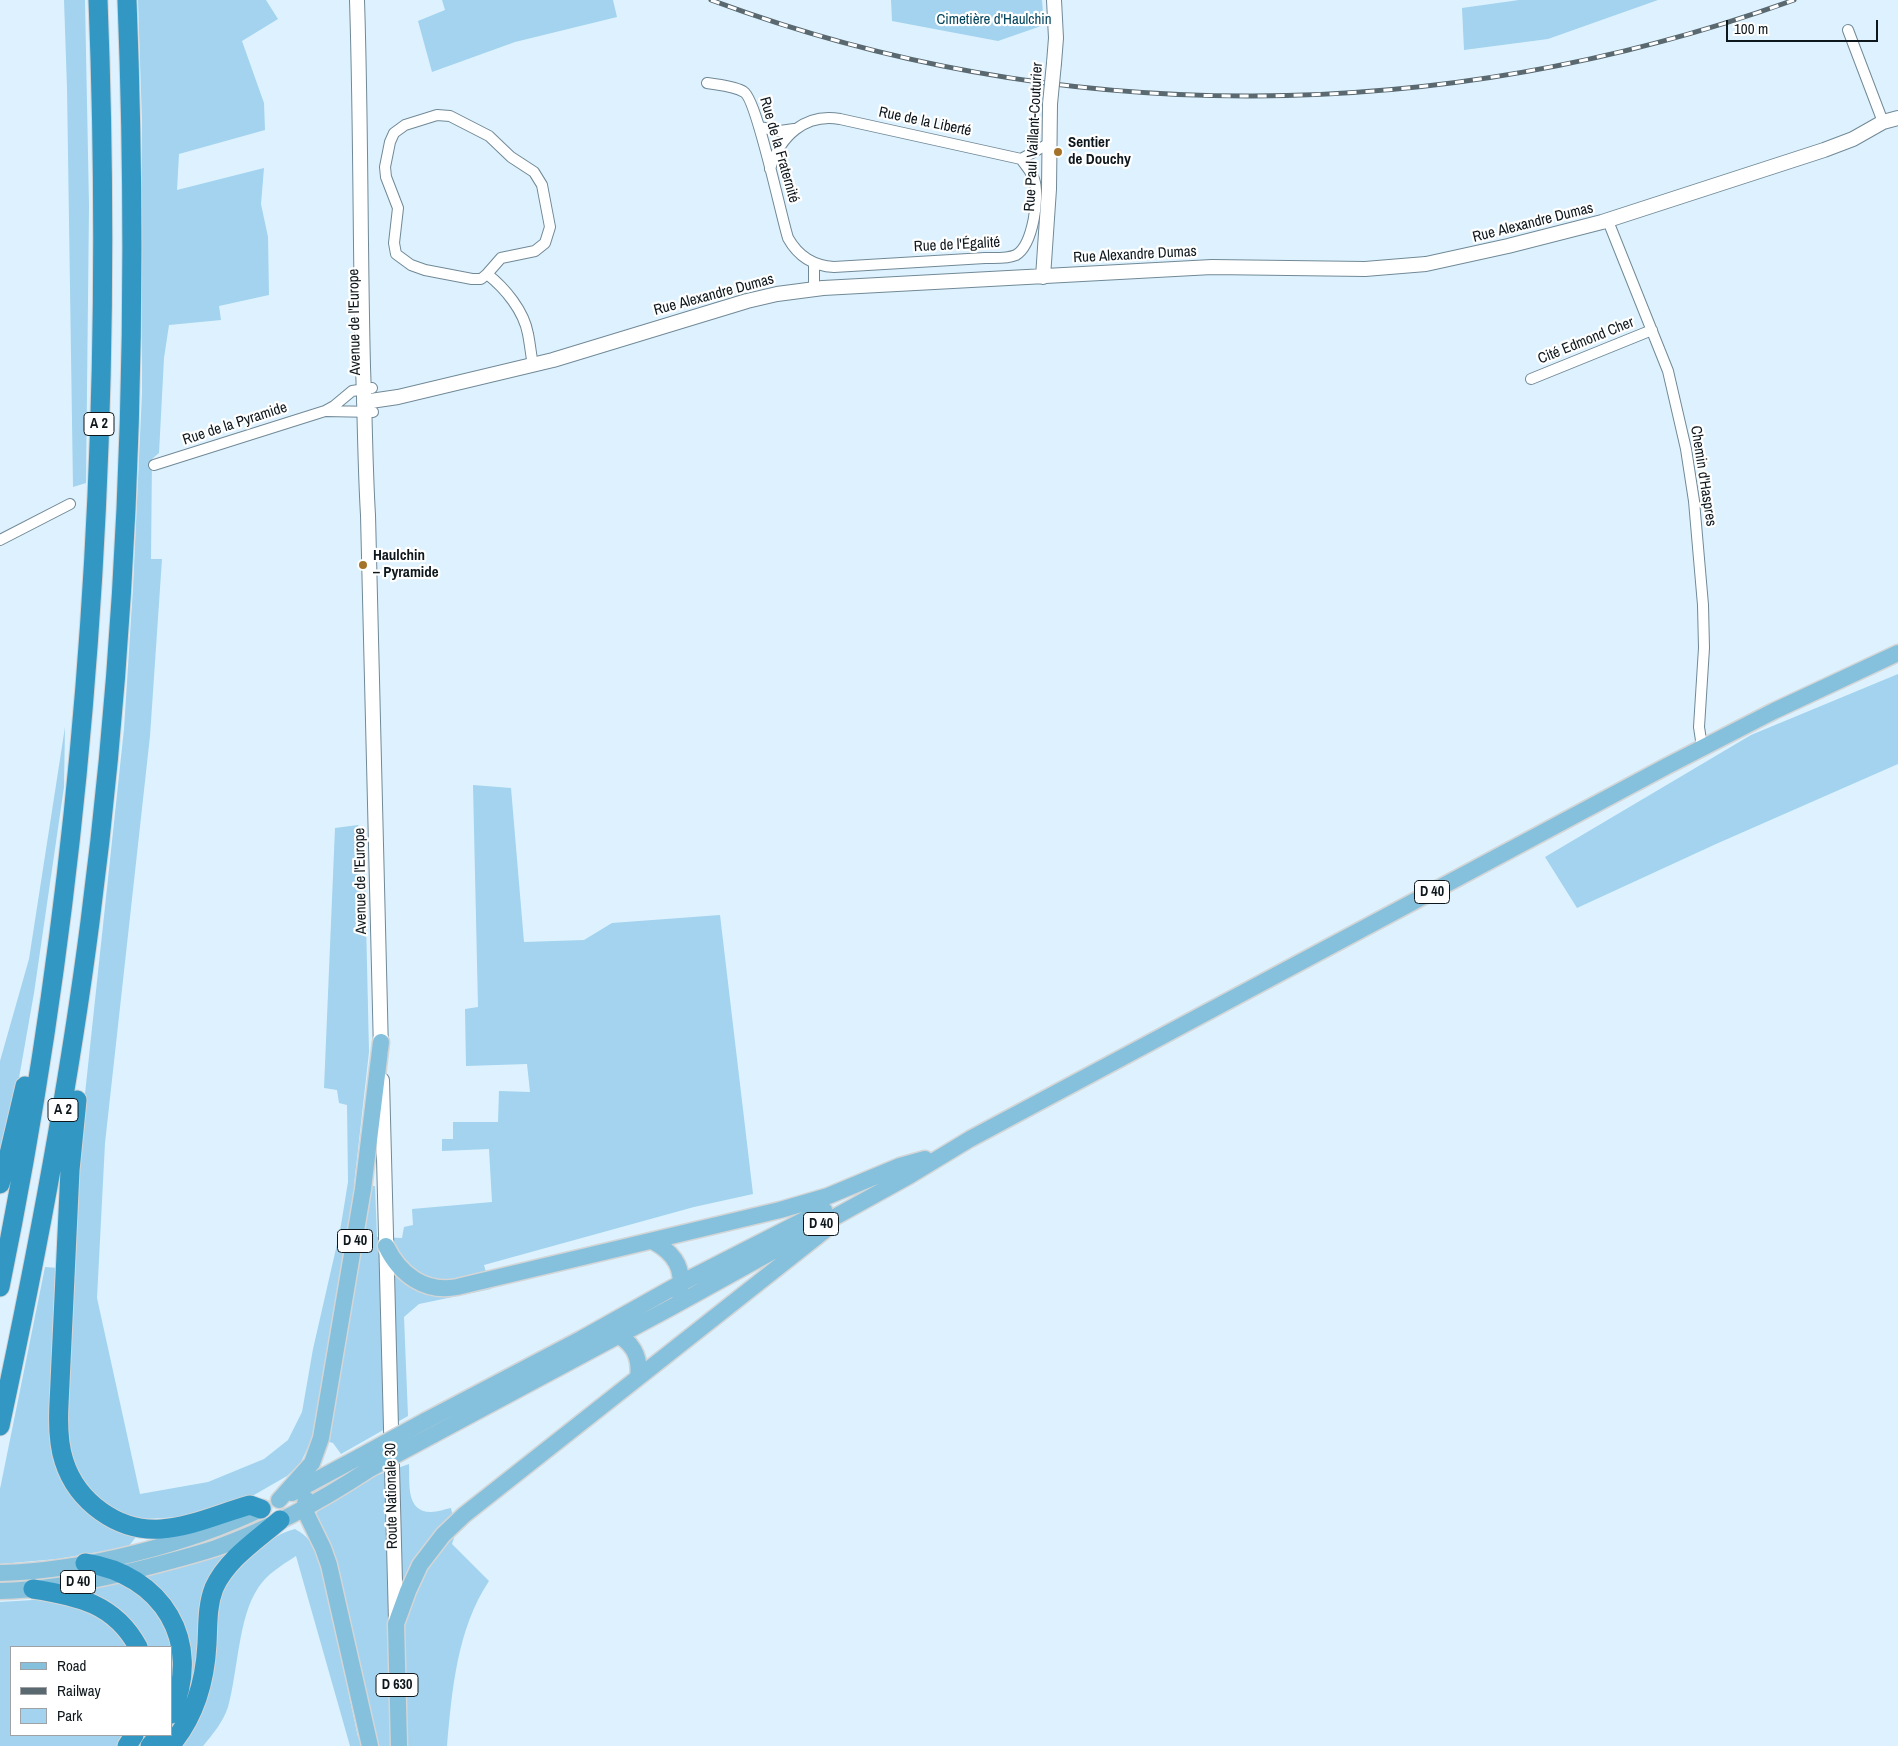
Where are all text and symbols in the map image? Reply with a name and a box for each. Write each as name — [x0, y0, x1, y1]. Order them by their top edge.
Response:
scale bar — [1728, 10, 1880, 42]
park label: Cimetière d'Haulchin — [936, 11, 1052, 29]
text: 100 m — [1734, 18, 1768, 39]
street label: Rue Paul Vaillant-Couturier — [1021, 62, 1047, 212]
street label: Rue de la Fraternité — [755, 95, 803, 205]
street label: Rue de la Liberté — [877, 103, 973, 141]
place label: Sentier de Douchy — [1068, 134, 1131, 169]
marker: Sentier de Douchy — [1052, 146, 1064, 158]
street label: Rue Alexandre Dumas — [1471, 199, 1595, 247]
street label: Rue de l'Égalité — [913, 234, 1001, 256]
street label: Rue Alexandre Dumas — [1073, 243, 1197, 267]
street label: Avenue de l'Europe — [345, 268, 365, 376]
street label: Rue Alexandre Dumas — [652, 270, 776, 320]
street label: Cité Edmond Cher — [1535, 314, 1637, 368]
street label: Rue de la Pyramide — [181, 399, 289, 449]
road number: A 2 — [84, 412, 114, 436]
street label: Chemin d'Haspres — [1686, 424, 1720, 528]
place label: Haulchin – Pyramide — [373, 547, 439, 582]
marker: Haulchin – Pyramide — [357, 559, 369, 571]
street label: Avenue de l'Europe — [351, 827, 371, 935]
road number: D 40 — [1414, 880, 1450, 904]
road number: A 2 — [48, 1098, 78, 1122]
road number: D 40 — [804, 1212, 838, 1236]
road number: D 40 — [338, 1230, 372, 1252]
street label: Route Nationale 30 — [382, 1443, 402, 1549]
road number: D 40 — [60, 1570, 96, 1594]
legend — [10, 1646, 172, 1736]
text: Road — [57, 1655, 86, 1676]
road number: D 630 — [376, 1674, 418, 1696]
text: Railway — [57, 1680, 101, 1701]
text: Park — [57, 1705, 82, 1726]

